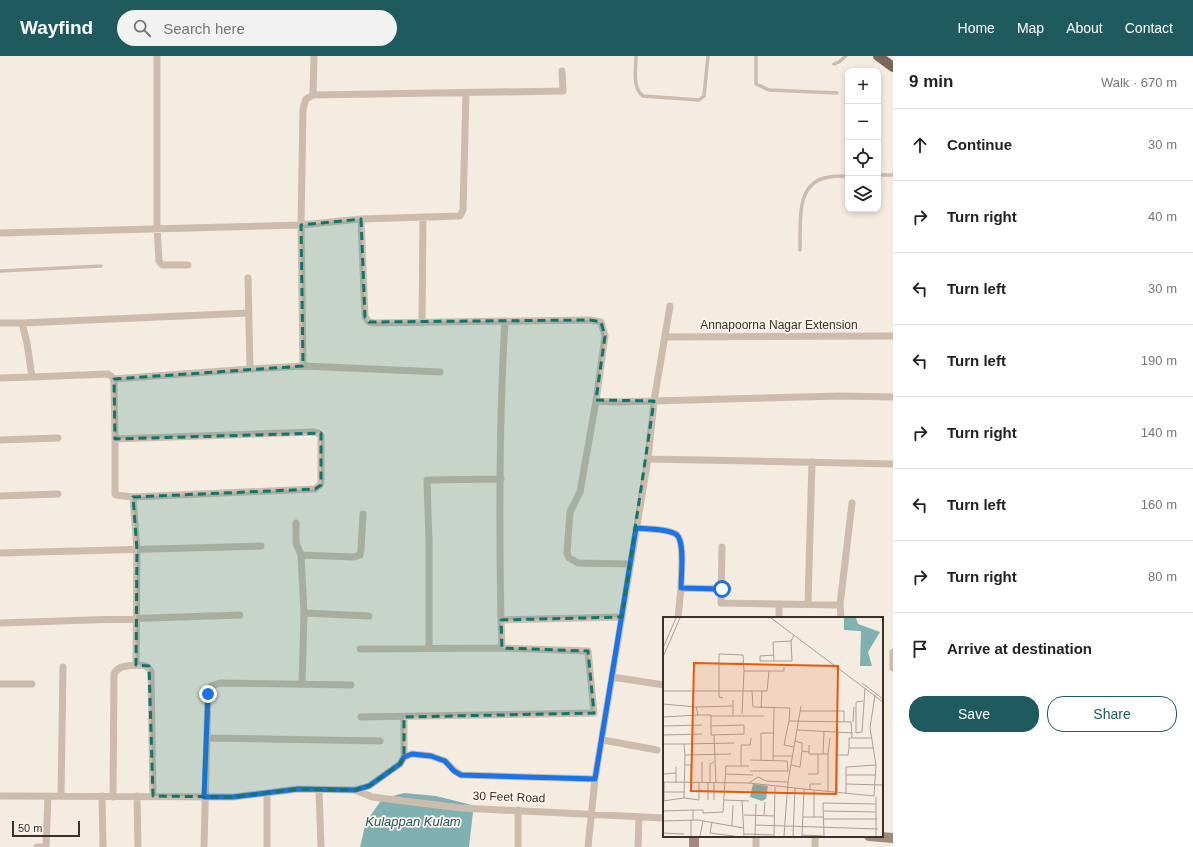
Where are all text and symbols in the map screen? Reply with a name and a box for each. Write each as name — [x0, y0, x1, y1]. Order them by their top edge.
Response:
search box — [117, 10, 397, 46]
text: Wayfind — [20, 17, 93, 38]
icon: search — [131, 17, 153, 39]
text: Search here — [163, 20, 245, 37]
text: Home — [958, 20, 995, 36]
text: Map — [1017, 20, 1044, 36]
text: About — [1066, 20, 1103, 36]
text: Contact — [1125, 20, 1173, 36]
map controls — [845, 68, 881, 212]
button: + — [845, 68, 881, 104]
text: 9 min — [909, 72, 953, 91]
text: Walk · 670 m — [1101, 75, 1177, 90]
button: − — [845, 104, 881, 140]
icon: ahead — [909, 134, 931, 156]
text: Continue — [947, 136, 1012, 153]
text: 30 m — [1148, 137, 1177, 152]
button: locate — [845, 140, 881, 176]
button: layers — [845, 176, 881, 212]
icon: right — [909, 206, 931, 228]
text: Turn right — [947, 208, 1017, 225]
text: 40 m — [1148, 209, 1177, 224]
icon: left — [909, 278, 931, 300]
text: Turn left — [947, 280, 1006, 297]
text: 30 m — [1148, 281, 1177, 296]
street label: Annapoorna Nagar Extension — [700, 318, 858, 332]
icon: left — [909, 350, 931, 372]
text: Turn left — [947, 352, 1006, 369]
text: 190 m — [1141, 353, 1177, 368]
icon: right — [909, 422, 931, 444]
text: Turn right — [947, 424, 1017, 441]
text: 140 m — [1141, 425, 1177, 440]
icon: left — [909, 494, 931, 516]
text: Turn left — [947, 496, 1006, 513]
text: 160 m — [1141, 497, 1177, 512]
icon: right — [909, 566, 931, 588]
text: Turn right — [947, 568, 1017, 585]
text: 80 m — [1148, 569, 1177, 584]
route start — [713, 580, 731, 598]
inset map — [663, 617, 883, 837]
icon: arrive — [909, 638, 931, 660]
text: Arrive at destination — [947, 640, 1092, 657]
route end — [199, 685, 217, 703]
button: Save — [909, 696, 1039, 732]
button: Share — [1047, 696, 1177, 732]
street label: 30 Feet Road — [472, 789, 546, 805]
water label: Kulappan Kulam — [365, 814, 461, 829]
scale bar — [12, 819, 80, 838]
text: 50 m — [18, 822, 42, 834]

